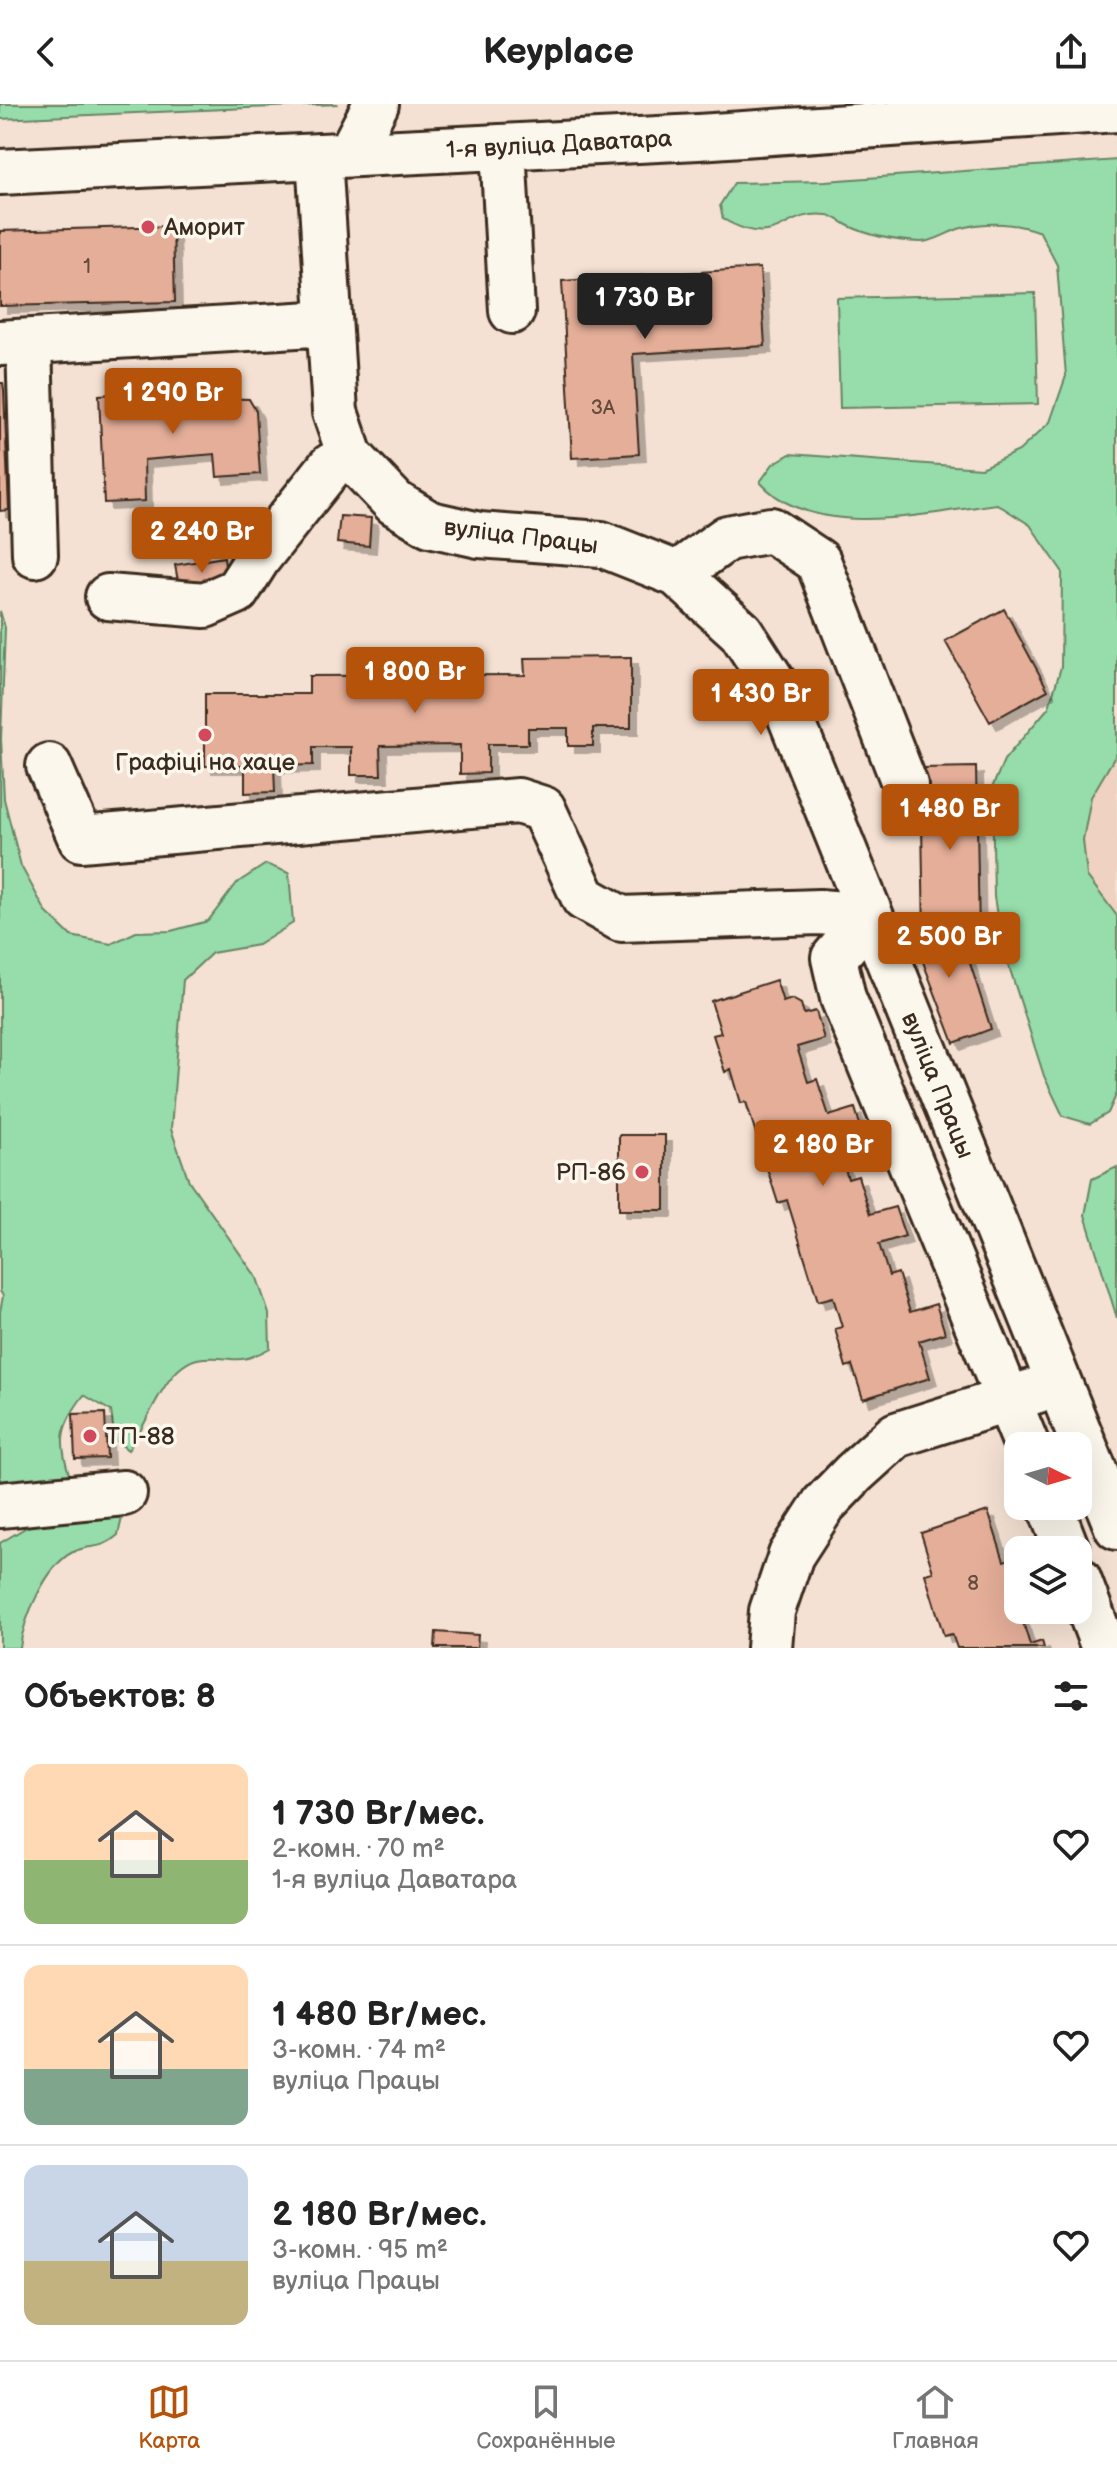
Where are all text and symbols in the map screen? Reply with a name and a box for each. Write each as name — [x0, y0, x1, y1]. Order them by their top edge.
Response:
icon: back — [24, 30, 68, 74]
icon: share — [1049, 30, 1093, 74]
text: Keyplace — [483, 31, 634, 74]
street label: 1-я вуліца Даватара — [445, 124, 673, 165]
place label: Аморит — [163, 213, 245, 242]
marker: Аморит — [139, 218, 157, 236]
house number: 1 — [83, 255, 91, 279]
pin: 1 730 Br — [562, 273, 728, 341]
text: 1 730 Br — [595, 283, 695, 314]
pin: 1 290 Br — [90, 368, 256, 436]
text: 1 290 Br — [123, 378, 223, 409]
house number: 3А — [591, 396, 616, 420]
pin: 2 240 Br — [119, 507, 285, 575]
street label: вуліца Працы — [442, 513, 600, 560]
text: 2 240 Br — [150, 517, 254, 548]
pin: 1 800 Br — [332, 647, 498, 715]
text: 1 800 Br — [364, 657, 466, 688]
pin: 1 430 Br — [678, 669, 844, 737]
text: 1 430 Br — [711, 679, 811, 710]
marker: Графіці на хаце — [196, 726, 214, 744]
place label: Графіці на хаце — [115, 748, 295, 777]
pin: 1 480 Br — [867, 784, 1033, 852]
text: 1 480 Br — [900, 794, 1000, 825]
pin: 2 500 Br — [866, 912, 1032, 980]
text: 2 500 Br — [896, 922, 1002, 953]
street label: вуліца Працы — [895, 1008, 980, 1162]
pin: 2 180 Br — [740, 1120, 906, 1188]
text: 2 180 Br — [772, 1130, 874, 1161]
place label: РП-86 — [555, 1158, 626, 1187]
marker: РП-86 — [633, 1163, 651, 1181]
place label: ТП-88 — [106, 1422, 175, 1451]
marker: ТП-88 — [81, 1427, 99, 1445]
north arrow — [1004, 1432, 1092, 1520]
map controls — [1004, 1432, 1092, 1624]
button: layers — [1004, 1536, 1092, 1624]
house number: 8 — [967, 1572, 979, 1596]
icon: filters — [1049, 1674, 1093, 1718]
text: Объектов: 8 — [24, 1676, 216, 1717]
text: 1 730 Br/мес. — [272, 1793, 485, 1834]
icon: home — [88, 1796, 184, 1892]
icon: heart — [1049, 1822, 1093, 1866]
text: 2-комн. · 70 m² — [272, 1834, 445, 1865]
text: 1-я вуліца Даватара — [272, 1865, 517, 1896]
text: 1 480 Br/мес. — [272, 1994, 486, 2035]
icon: home — [88, 1997, 184, 2093]
icon: heart — [1049, 2023, 1093, 2067]
text: 3-комн. · 74 m² — [272, 2035, 446, 2066]
text: вуліца Працы — [272, 2066, 440, 2097]
text: 2 180 Br/мес. — [272, 2194, 487, 2235]
icon: home — [88, 2197, 184, 2293]
icon: heart — [1049, 2223, 1093, 2267]
text: 3-комн. · 95 m² — [272, 2235, 448, 2266]
text: вуліца Працы — [272, 2266, 440, 2297]
tab: Карта — [138, 2380, 200, 2455]
tab: Сохранённые — [477, 2380, 616, 2455]
tab: Главная — [892, 2380, 979, 2455]

